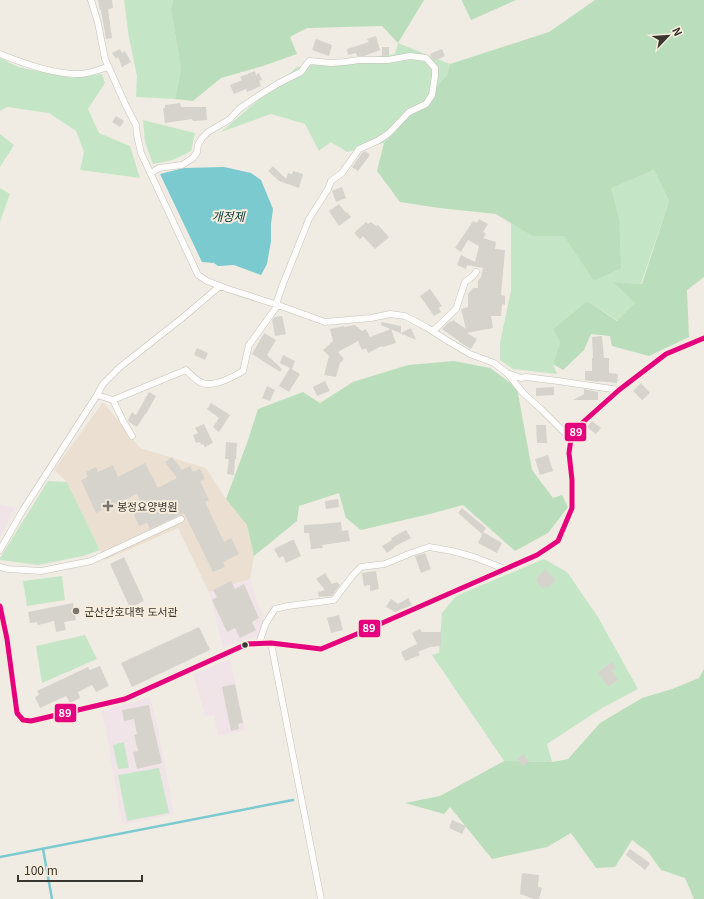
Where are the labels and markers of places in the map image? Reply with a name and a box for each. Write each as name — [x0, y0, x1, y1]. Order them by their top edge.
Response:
place label: 봉정요양병원 — [117, 498, 178, 514]
marker: 봉정요양병원 — [102, 500, 114, 512]
place label: 군산간호대학 도서관 — [84, 603, 178, 619]
marker: 군산간호대학 도서관 — [71, 606, 81, 616]
unlabelled marker — [240, 640, 250, 650]

